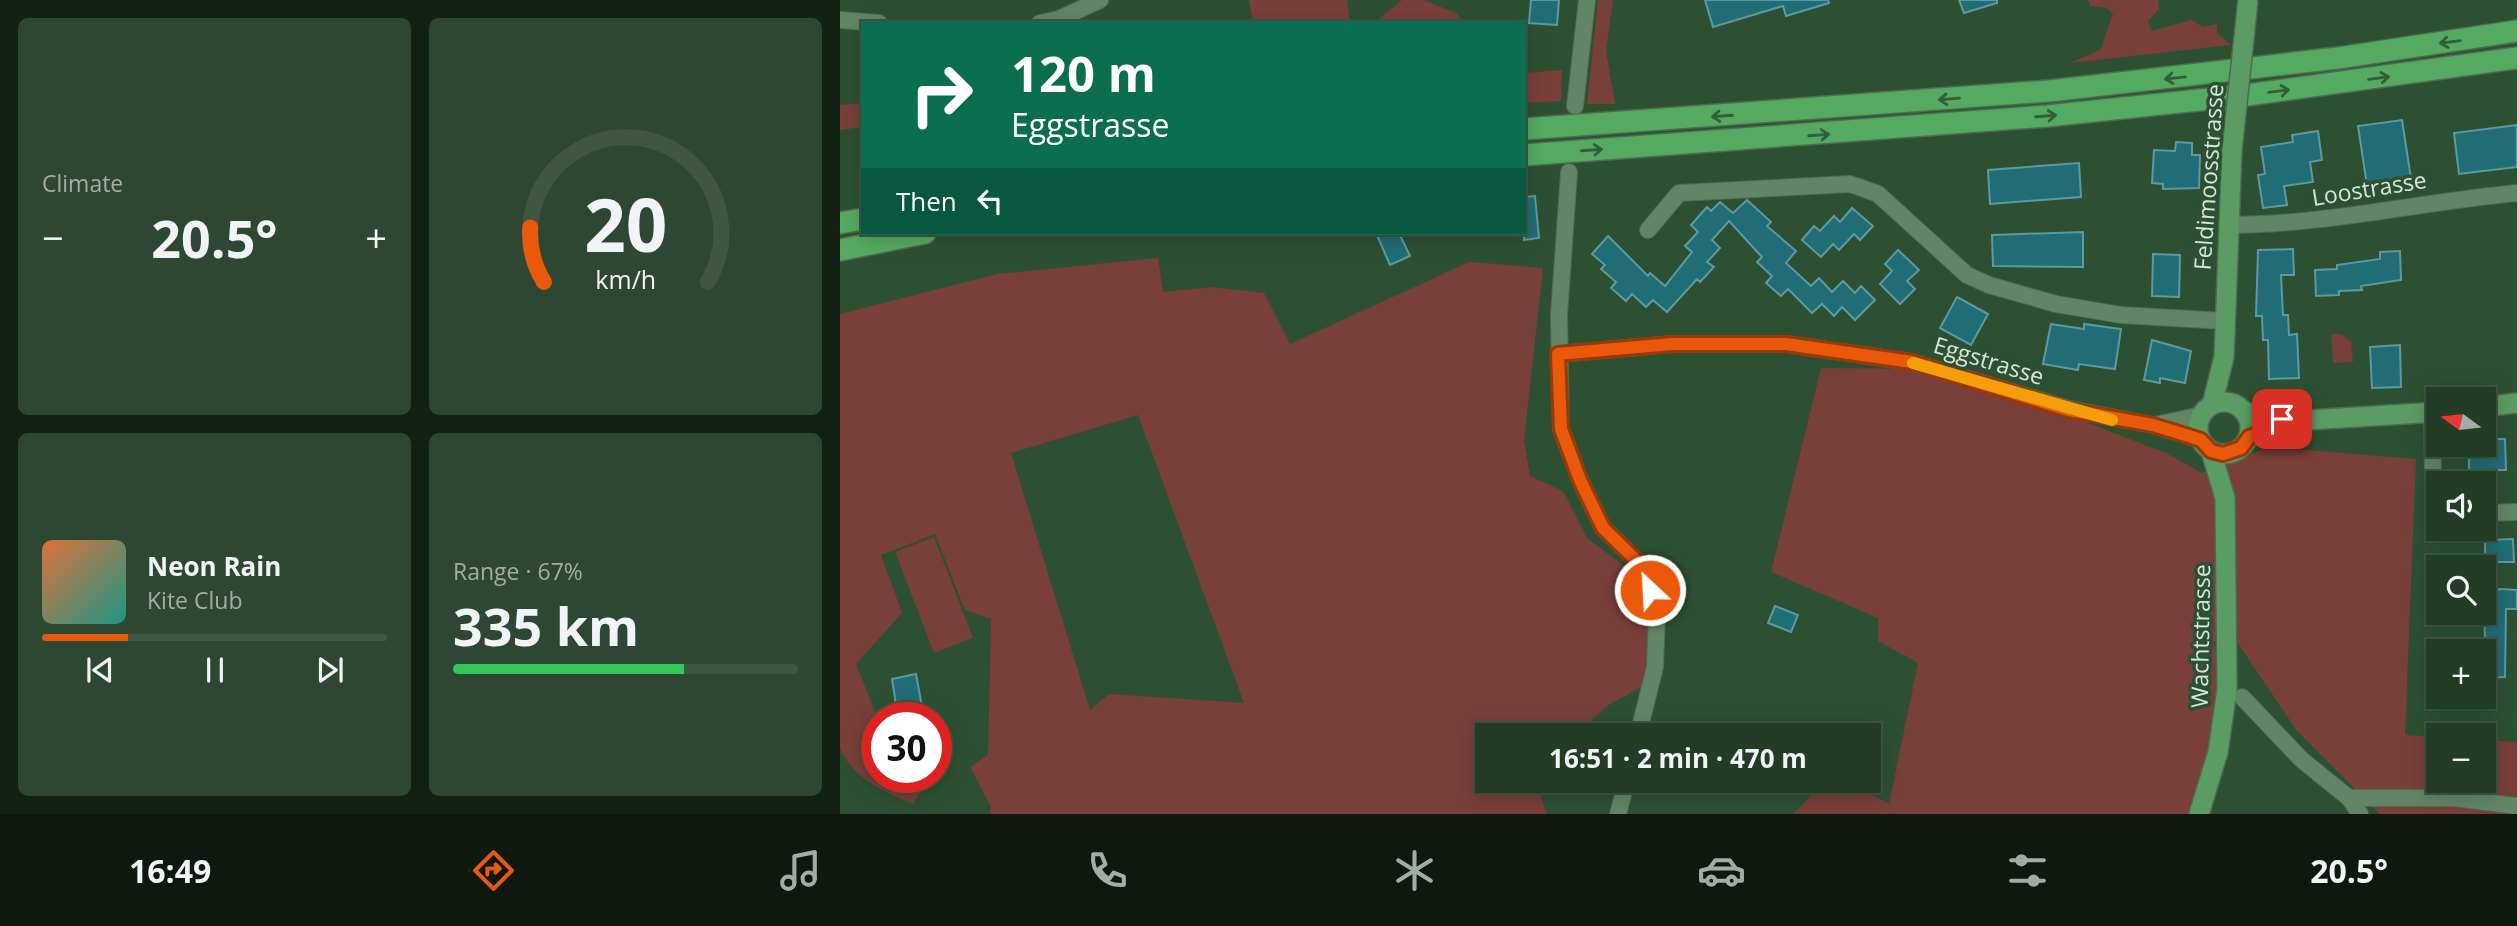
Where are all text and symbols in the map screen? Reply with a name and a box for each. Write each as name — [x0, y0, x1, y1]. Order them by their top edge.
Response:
one-way arrow — [2439, 36, 2461, 49]
text: 120 m — [1011, 40, 1156, 106]
icon: right — [896, 49, 987, 140]
one-way arrow — [2165, 71, 2187, 84]
one-way arrow — [2367, 71, 2390, 84]
street label: Feldimoosstrasse — [2186, 83, 2230, 271]
one-way arrow — [2267, 84, 2290, 97]
one-way arrow — [1938, 93, 1961, 106]
text: Eggstrasse — [1011, 103, 1170, 146]
one-way arrow — [1711, 109, 1734, 122]
one-way arrow — [2034, 109, 2057, 122]
one-way arrow — [1808, 128, 1830, 141]
one-way arrow — [1581, 144, 1604, 157]
street label: Loostrasse — [2309, 163, 2429, 213]
text: Climate — [42, 167, 123, 199]
text: 20 — [584, 175, 667, 274]
icon: left — [971, 182, 1009, 220]
text: Then — [896, 183, 957, 219]
text: 20.5° — [151, 202, 278, 273]
text: − — [42, 211, 64, 263]
text: + — [365, 211, 387, 263]
text: km/h — [595, 262, 656, 296]
street label: Eggstrasse — [1930, 328, 2048, 392]
north arrow — [2426, 387, 2496, 457]
map controls — [2426, 387, 2496, 793]
pin — [2252, 389, 2312, 449]
icon: arrive — [2263, 400, 2301, 438]
button: sound — [2426, 471, 2496, 541]
text: Neon Rain — [147, 548, 281, 584]
position arrow — [1613, 553, 1687, 627]
text: Range · 67% — [453, 555, 583, 587]
button: search — [2426, 555, 2496, 625]
street label: Wachtstrasse — [2183, 564, 2217, 708]
text: Kite Club — [147, 584, 242, 616]
text: 335 km — [453, 590, 639, 661]
button: + — [2426, 639, 2496, 709]
icon: previous — [81, 651, 119, 689]
icon: pause — [196, 651, 234, 689]
icon: next — [311, 651, 349, 689]
speed limit sign: 30 — [861, 702, 952, 793]
button: − — [2426, 723, 2496, 793]
text: 16:51 · 2 min · 470 m — [1549, 740, 1807, 776]
icon: directions — [469, 846, 518, 895]
icon: music — [776, 846, 825, 895]
icon: phone — [1083, 846, 1132, 895]
icon: climate — [1390, 846, 1439, 895]
icon: car — [1697, 846, 1746, 895]
icon: filters — [2003, 846, 2052, 895]
text: 16:49 — [129, 849, 211, 892]
text: 20.5° — [2310, 849, 2388, 892]

